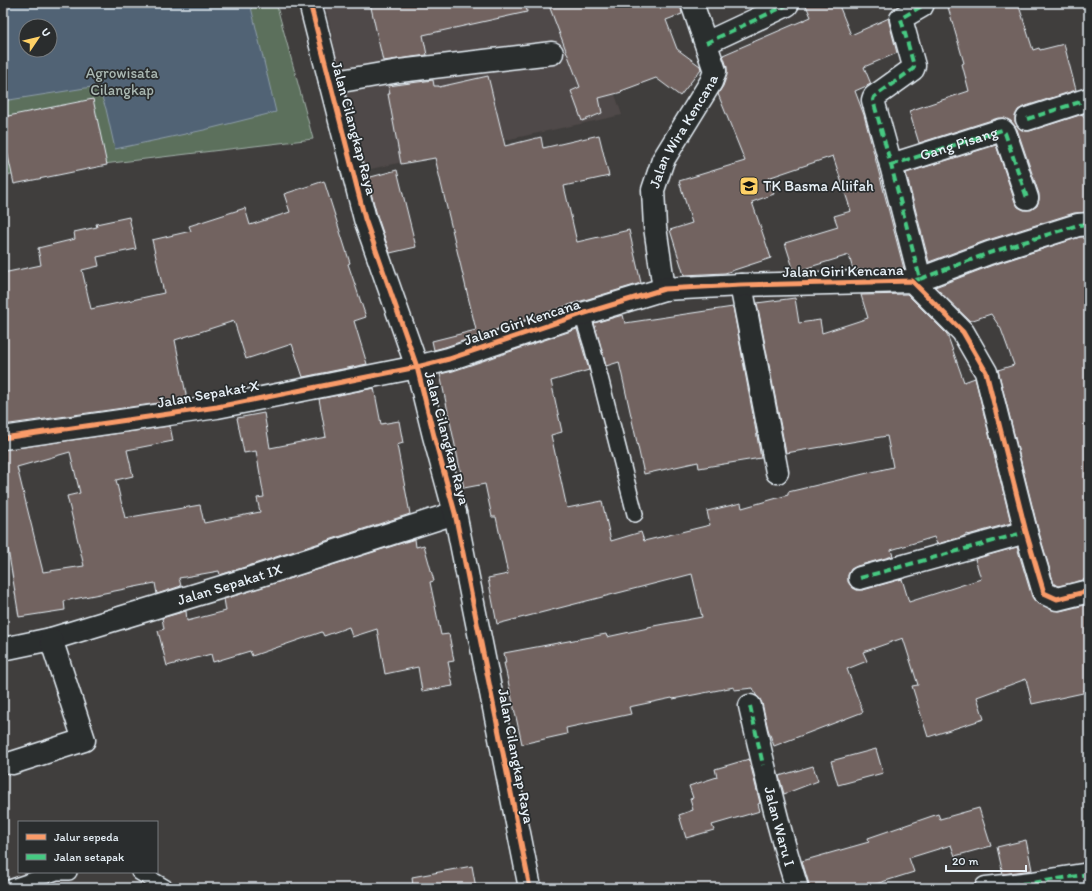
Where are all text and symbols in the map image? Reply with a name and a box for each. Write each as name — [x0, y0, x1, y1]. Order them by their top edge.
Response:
north arrow — [18, 18, 58, 58]
text: U — [38, 26, 53, 39]
street label: Jalan Cilangkap Raya — [328, 59, 381, 197]
park label: Agrowisata Cilangkap — [86, 64, 158, 99]
street label: Jalan Wira Kencana — [645, 72, 722, 191]
street label: Gang Pisang — [917, 123, 1000, 164]
school or university icon: TK Basma Aliifah — [738, 175, 760, 197]
place label: TK Basma Aliifah — [763, 177, 874, 195]
street label: Jalan Giri Kencana — [782, 261, 904, 281]
street label: Jalan Giri Kencana — [462, 295, 583, 349]
street label: Jalan Cilangkap Raya — [421, 369, 474, 507]
street label: Jalan Sepakat X — [156, 376, 261, 412]
street label: Jalan Sepakat IX — [175, 560, 285, 609]
street label: Jalan Cilangkap Raya — [494, 687, 538, 825]
street label: Jalan Waru I — [760, 785, 799, 868]
legend — [18, 821, 158, 873]
text: Jalur sepeda — [54, 830, 119, 844]
scale bar — [946, 847, 1026, 873]
text: Jalan setapak — [54, 850, 125, 864]
text: 20 m — [952, 854, 979, 868]

